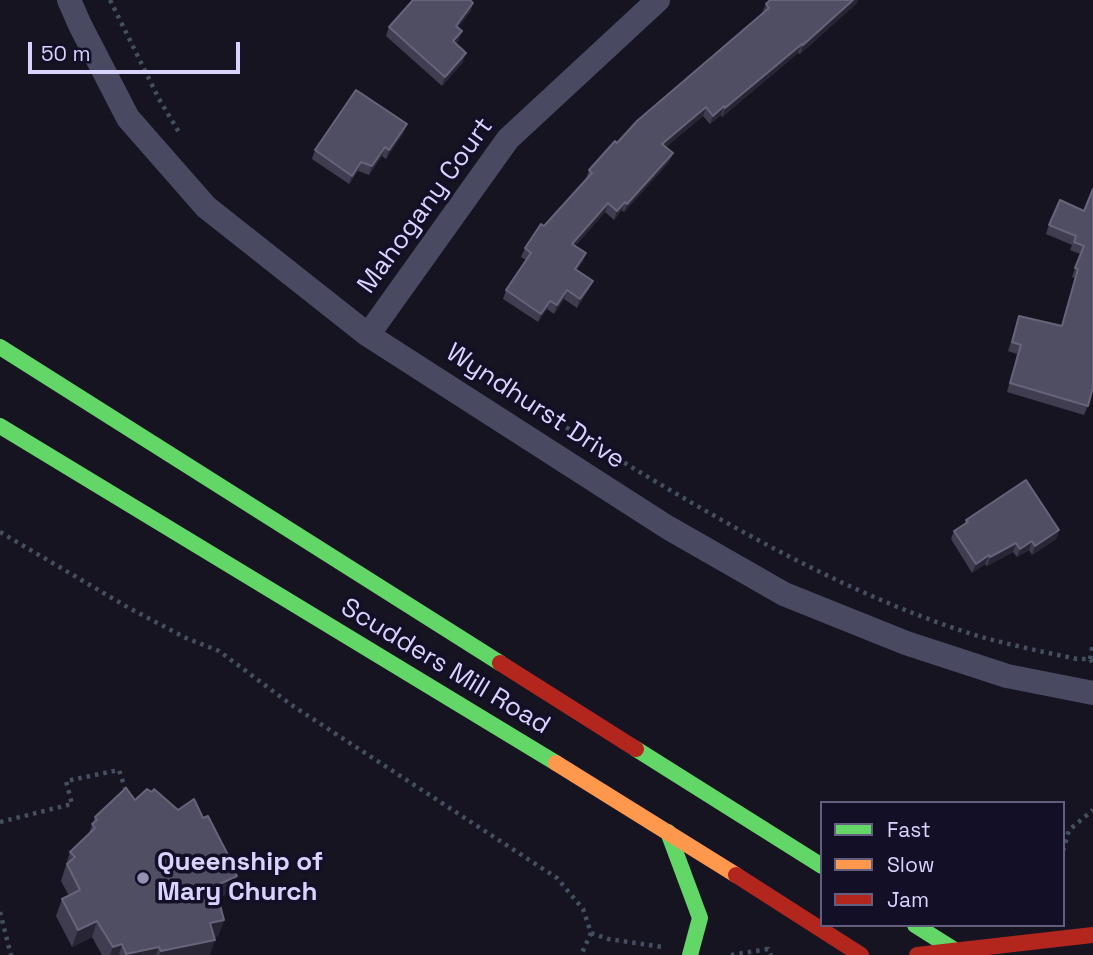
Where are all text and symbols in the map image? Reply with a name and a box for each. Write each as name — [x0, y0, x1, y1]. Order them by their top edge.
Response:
scale bar — [32, 28, 243, 72]
text: 50 m — [41, 40, 91, 67]
street label: Mahogany Court — [352, 112, 500, 300]
street label: Wyndhurst Drive — [440, 338, 630, 476]
street label: Scudders Mill Road — [335, 592, 555, 742]
legend — [820, 801, 1065, 927]
text: Fast — [887, 816, 931, 843]
place label: Queenship of Mary Church — [157, 847, 323, 908]
text: Slow — [887, 851, 935, 878]
marker: Queenship of Mary Church — [135, 870, 151, 886]
text: Jam — [887, 886, 929, 913]

